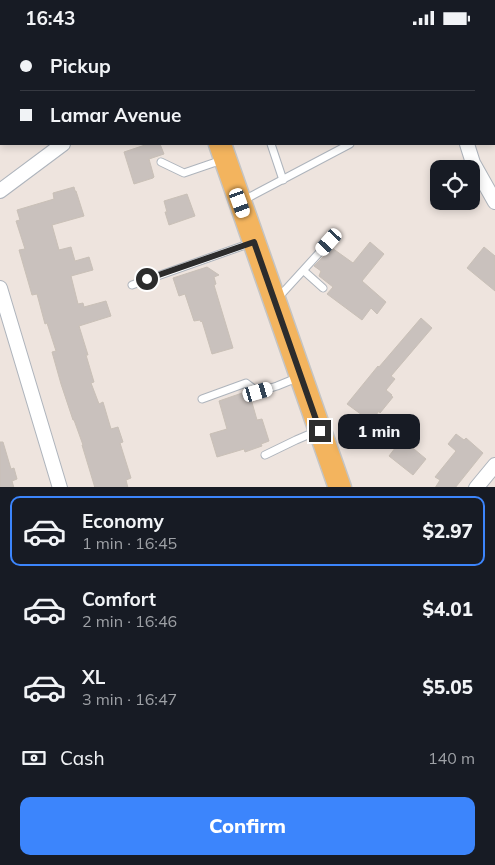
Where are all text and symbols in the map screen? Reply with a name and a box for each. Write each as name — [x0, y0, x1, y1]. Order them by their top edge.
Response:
text: 16:43 — [25, 6, 75, 30]
text: Pickup — [50, 54, 111, 78]
text: Lamar Avenue — [50, 103, 181, 127]
map controls — [430, 160, 480, 210]
button: locate — [430, 160, 480, 210]
car — [227, 186, 252, 220]
car — [313, 226, 344, 258]
route start — [136, 268, 158, 290]
car — [241, 381, 274, 403]
callout: 1 min — [338, 413, 420, 449]
route end — [309, 420, 331, 442]
text: 1 min — [358, 421, 400, 441]
icon: car — [22, 509, 67, 554]
text: Economy — [82, 509, 164, 533]
text: $2.97 — [422, 519, 473, 543]
text: 1 min · 16:45 — [82, 533, 177, 553]
icon: car — [22, 587, 67, 632]
text: Comfort — [82, 587, 156, 611]
text: $4.01 — [422, 597, 473, 621]
text: 2 min · 16:46 — [82, 611, 177, 631]
icon: car — [22, 665, 67, 710]
text: XL — [82, 665, 105, 689]
text: $5.05 — [422, 675, 473, 699]
text: 3 min · 16:47 — [82, 689, 177, 709]
icon: cash — [20, 744, 48, 772]
text: Cash — [60, 746, 105, 770]
text: 140 m — [428, 748, 475, 768]
button: Confirm — [20, 797, 475, 855]

